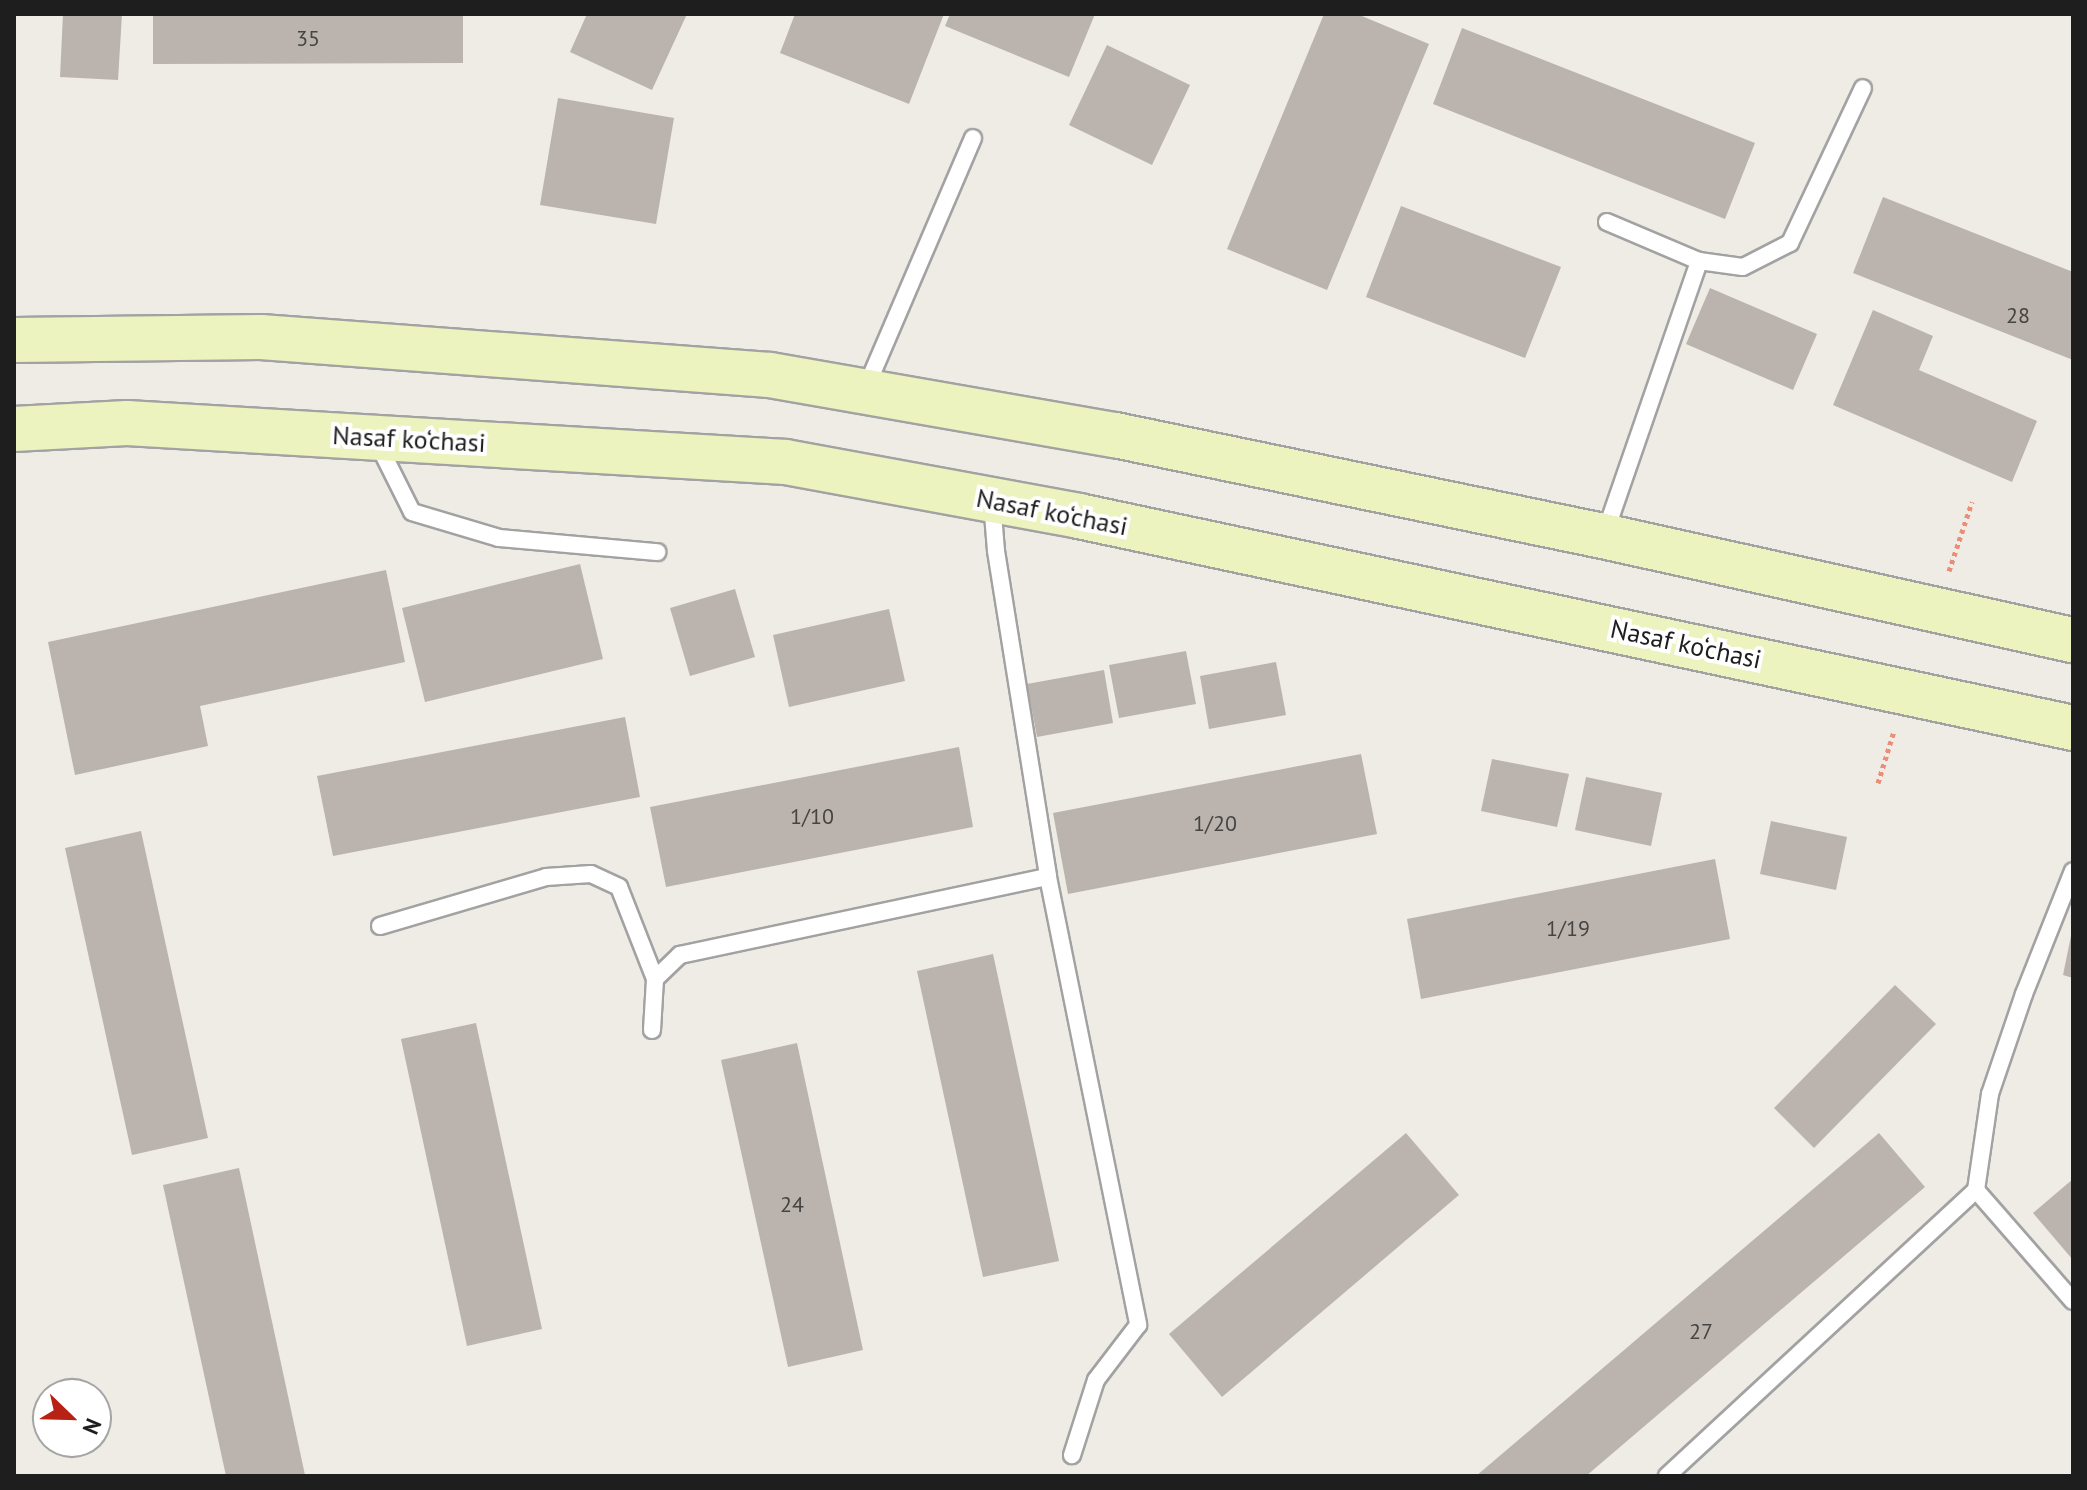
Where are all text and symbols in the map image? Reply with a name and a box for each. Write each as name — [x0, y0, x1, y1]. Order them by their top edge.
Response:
house number: 35 — [296, 26, 320, 52]
house number: 28 — [2006, 303, 2030, 329]
street label: Nasaf ko‘chasi — [332, 419, 486, 459]
street label: Nasaf ko‘chasi — [974, 482, 1130, 542]
street label: Nasaf ko‘chasi — [1608, 613, 1764, 675]
house number: 1/10 — [790, 804, 834, 830]
house number: 1/20 — [1193, 811, 1237, 837]
house number: 1/19 — [1546, 916, 1590, 942]
house number: 24 — [780, 1192, 804, 1218]
house number: 27 — [1689, 1319, 1713, 1345]
north arrow — [32, 1378, 112, 1458]
text: N — [77, 1414, 108, 1439]

